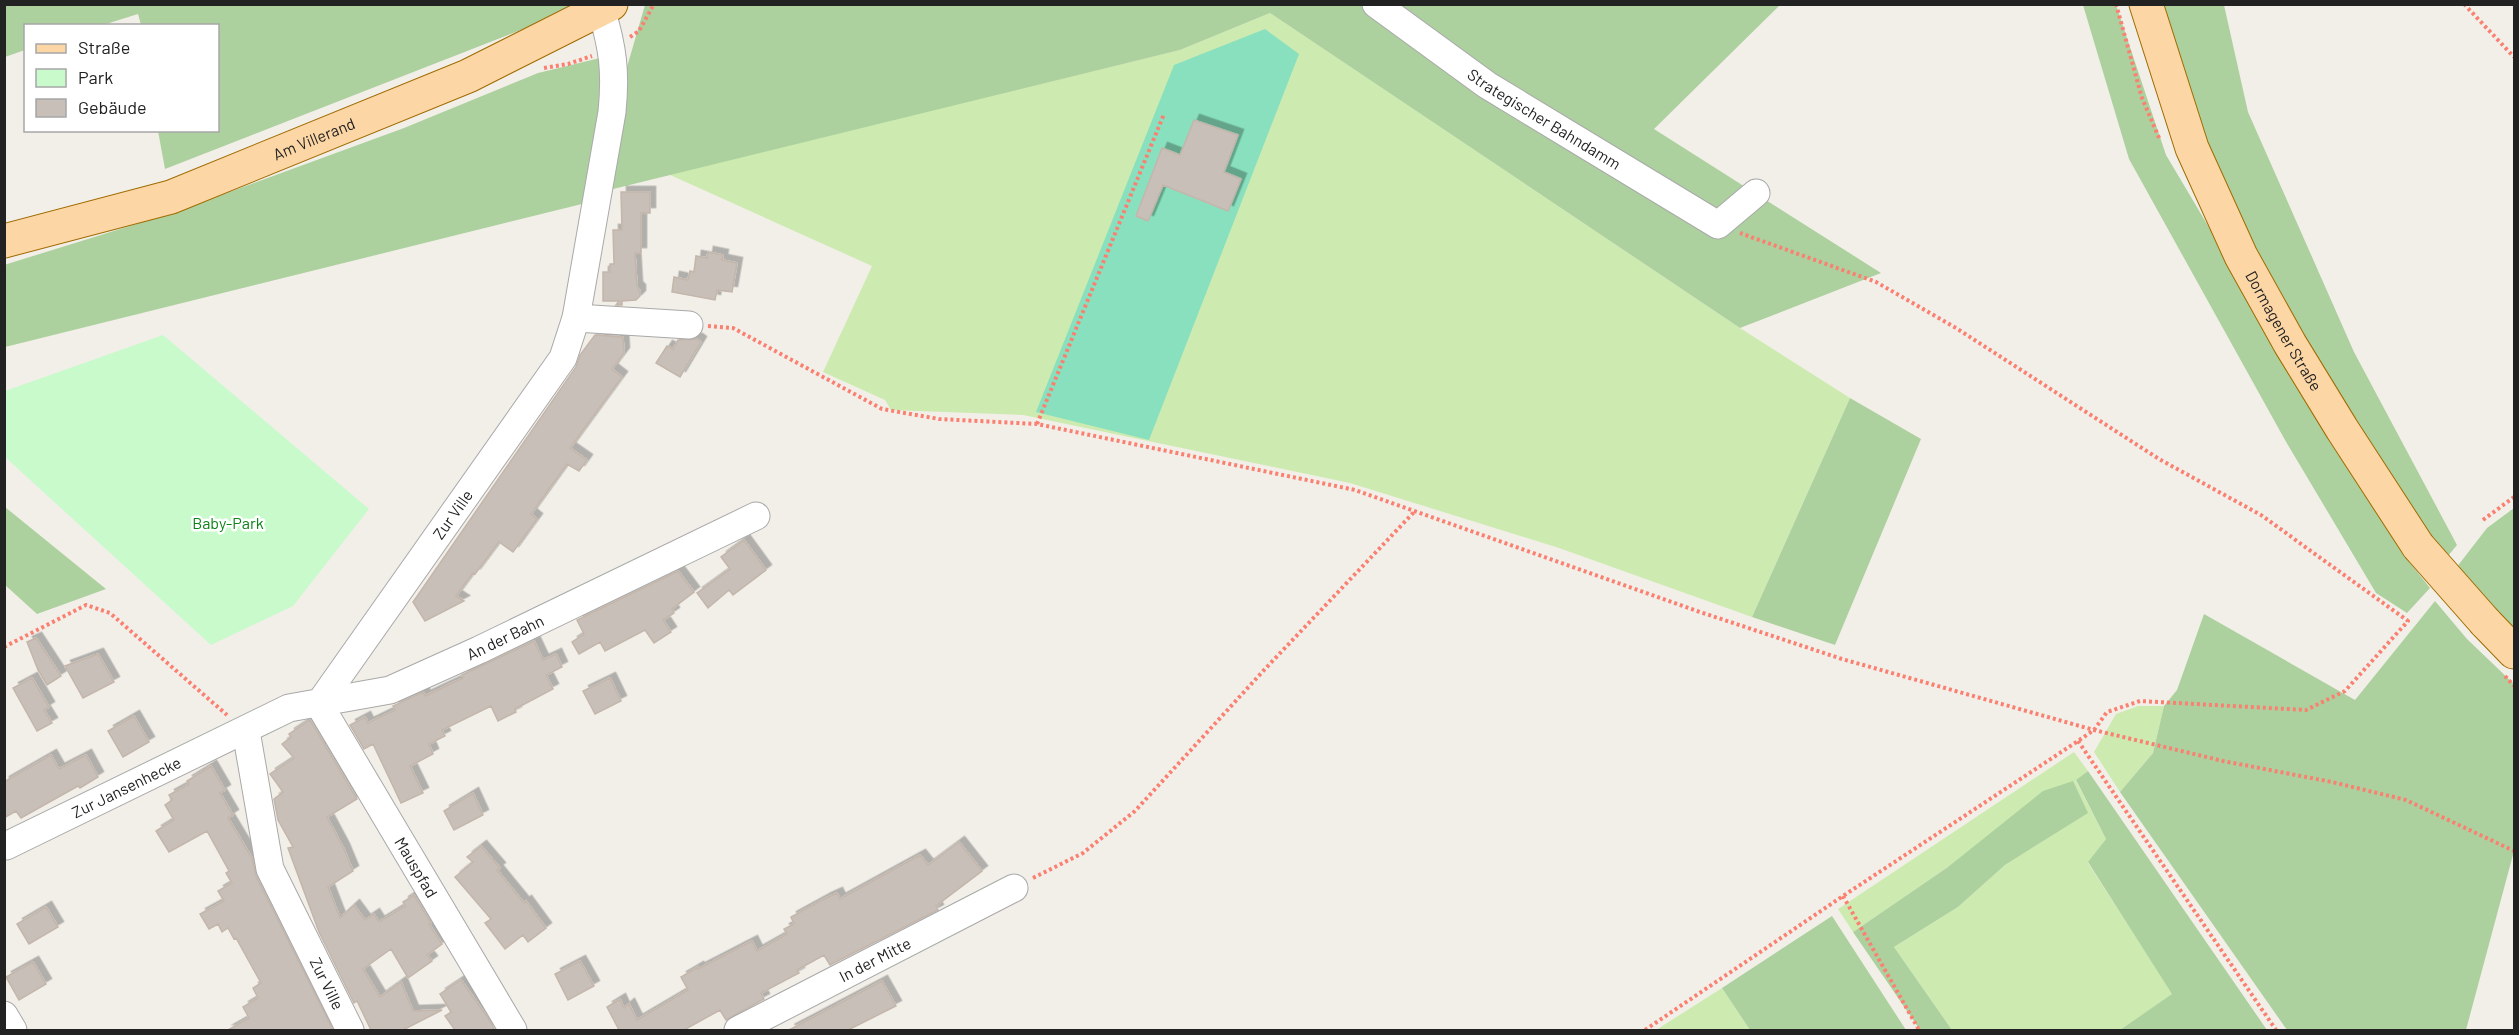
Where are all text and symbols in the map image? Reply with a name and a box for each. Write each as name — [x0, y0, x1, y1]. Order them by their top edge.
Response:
legend — [24, 24, 219, 132]
text: Straße — [78, 36, 130, 58]
street label: Strategischer Bahndamm — [1464, 64, 1625, 173]
text: Park — [78, 66, 113, 88]
text: Gebäude — [78, 96, 147, 118]
street label: Am Villerand — [270, 113, 358, 164]
street label: Dormagener Straße — [2242, 267, 2326, 394]
street label: Zur Ville — [428, 486, 476, 542]
park label: Baby-Park — [192, 513, 264, 532]
street label: An der Bahn — [463, 610, 546, 663]
street label: Zur Jansenhecke — [69, 752, 184, 821]
street label: Mauspfad — [391, 833, 442, 901]
street label: In der Mitte — [836, 933, 914, 985]
street label: Zur Ville — [306, 954, 348, 1013]

